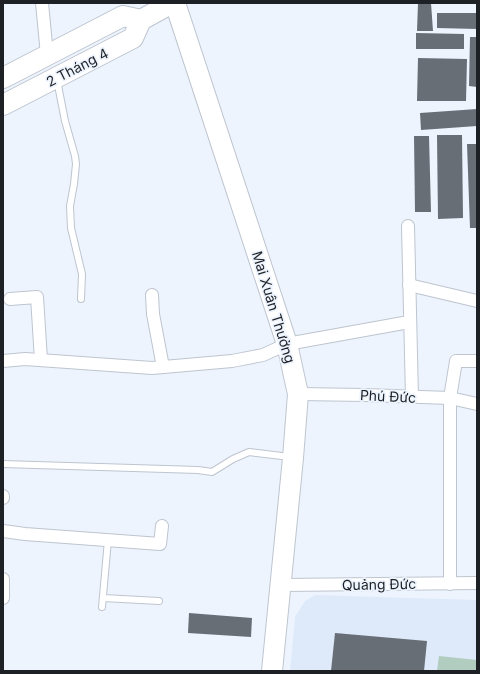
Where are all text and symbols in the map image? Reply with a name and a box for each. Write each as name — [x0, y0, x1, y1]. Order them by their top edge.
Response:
street label: 2 Tháng 4 — [43, 44, 111, 90]
street label: Mai Xuân Thưởng — [249, 249, 299, 365]
street label: Phú Đức — [359, 386, 417, 406]
street label: Quảng Đức — [342, 575, 416, 593]

